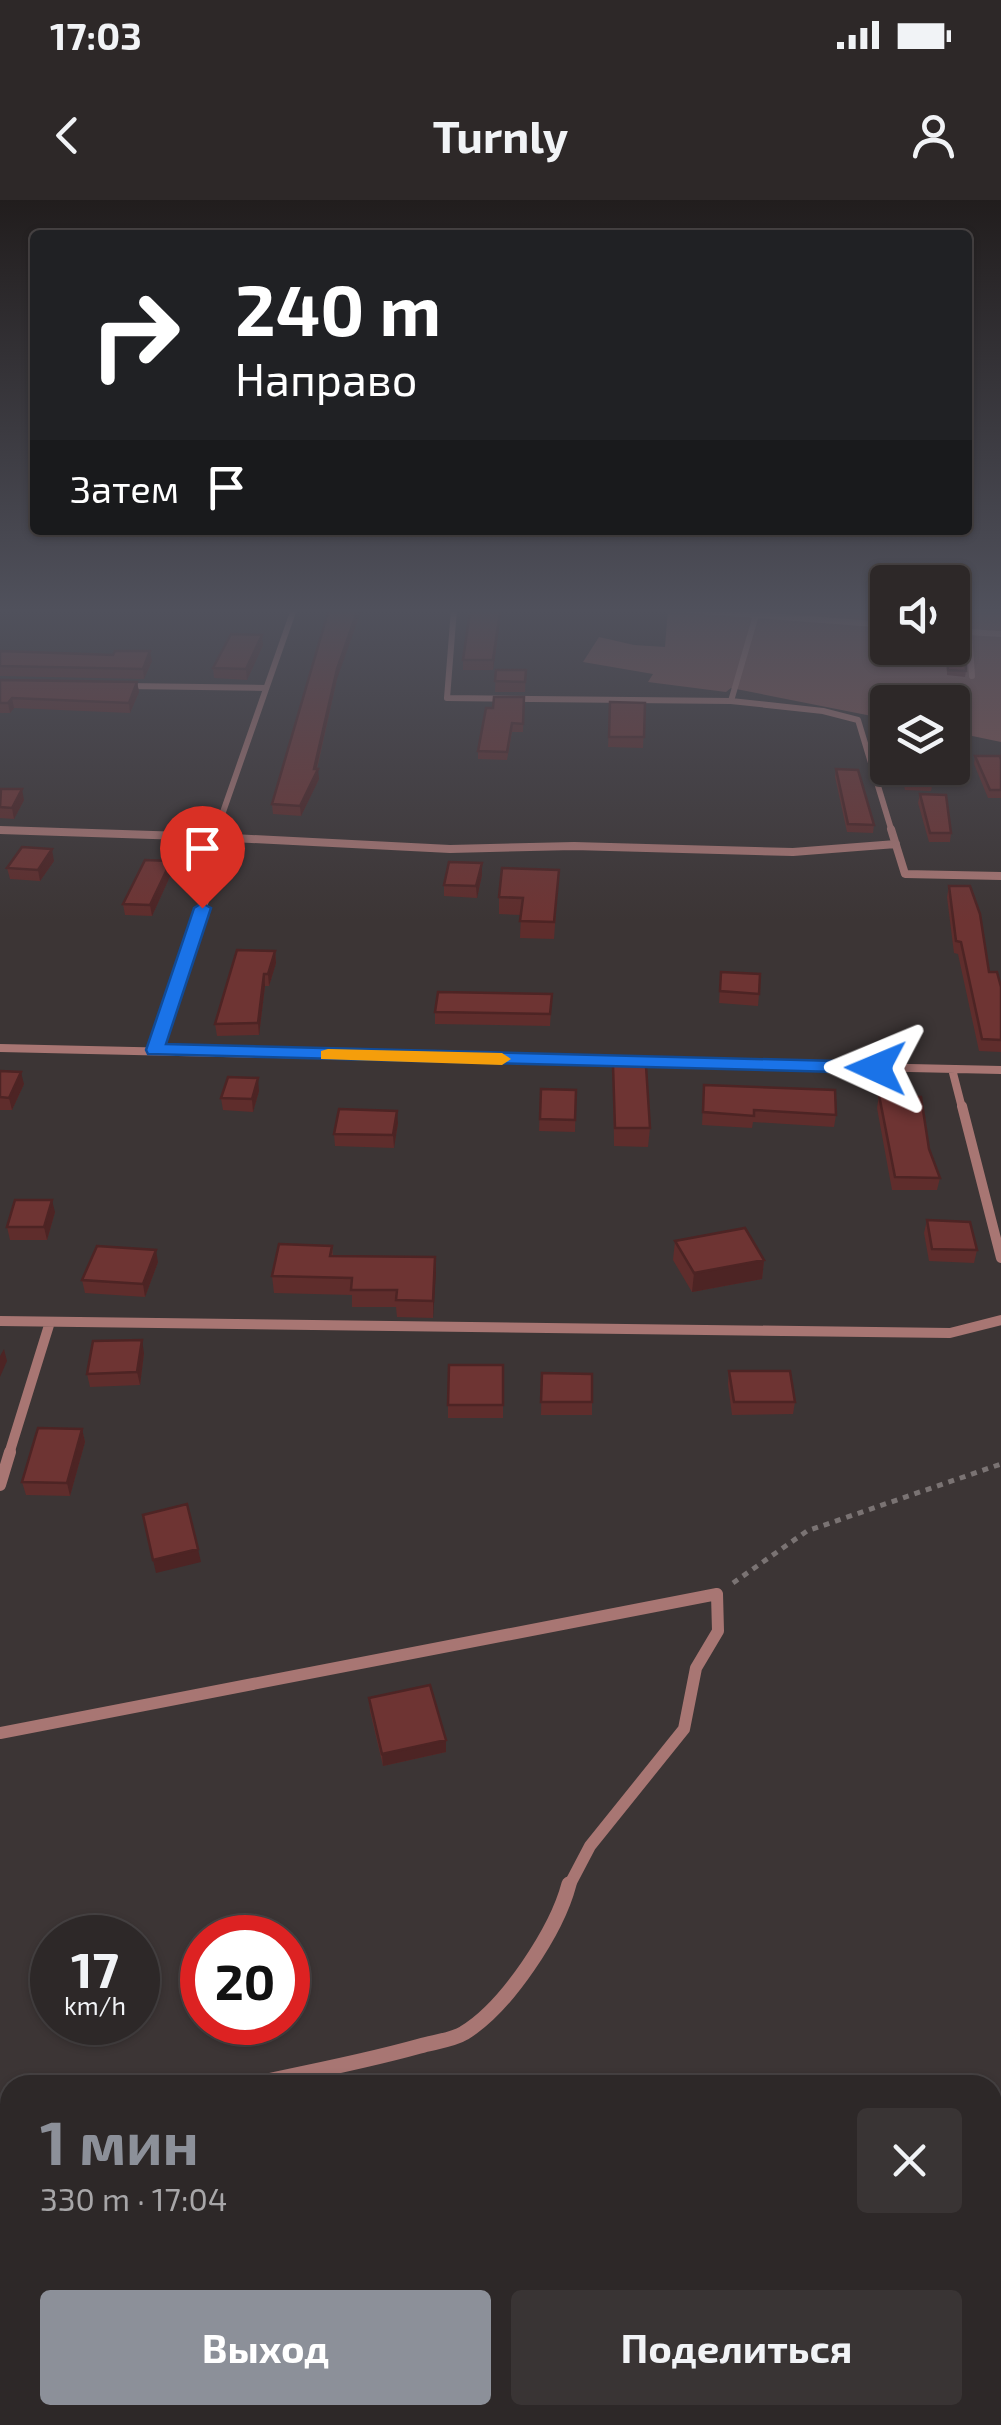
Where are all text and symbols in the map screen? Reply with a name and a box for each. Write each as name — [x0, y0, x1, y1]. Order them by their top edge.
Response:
text: 17:03 — [50, 12, 142, 58]
icon: back — [40, 108, 95, 163]
text: Turnly — [433, 108, 568, 162]
icon: person — [906, 108, 961, 163]
text: 240 m — [235, 266, 441, 350]
icon: right — [70, 270, 200, 400]
text: Направо — [235, 351, 417, 405]
icon: arrive — [199, 460, 254, 515]
text: Затем — [70, 465, 179, 511]
map controls — [870, 565, 970, 785]
button: sound — [870, 565, 970, 665]
button: layers — [870, 685, 970, 785]
pin — [160, 806, 245, 909]
icon: arrive — [175, 821, 230, 876]
position arrow — [824, 1016, 928, 1120]
speed limit sign: 20 — [180, 1915, 310, 2045]
text: 17 — [71, 1938, 119, 1998]
text: km/h — [64, 1990, 126, 2020]
text: 1 мин — [40, 2105, 199, 2177]
button: close — [857, 2108, 962, 2213]
text: 330 m · 17:04 — [40, 2179, 228, 2217]
button: Выход — [40, 2290, 491, 2405]
button: Поделиться — [511, 2290, 962, 2405]

